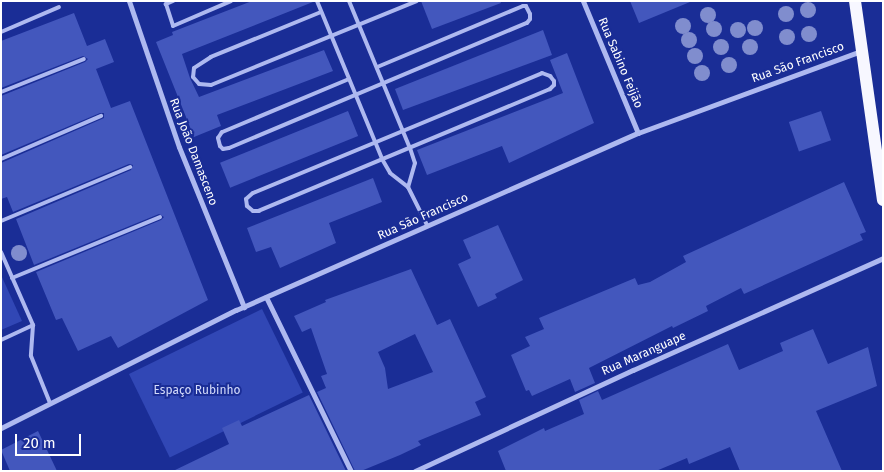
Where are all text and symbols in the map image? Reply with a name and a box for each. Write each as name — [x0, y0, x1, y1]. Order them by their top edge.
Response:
street label: Rua Sabino Feijão — [594, 16, 646, 110]
street label: Rua São Francisco — [750, 40, 846, 86]
street label: Rua João Damasceno — [166, 96, 220, 208]
street label: Rua São Francisco — [375, 191, 471, 243]
street label: Rua Maranguape — [600, 329, 688, 379]
park label: Espaço Rubinho — [153, 384, 241, 398]
scale bar — [18, 424, 84, 456]
text: 20 m — [23, 434, 56, 452]

